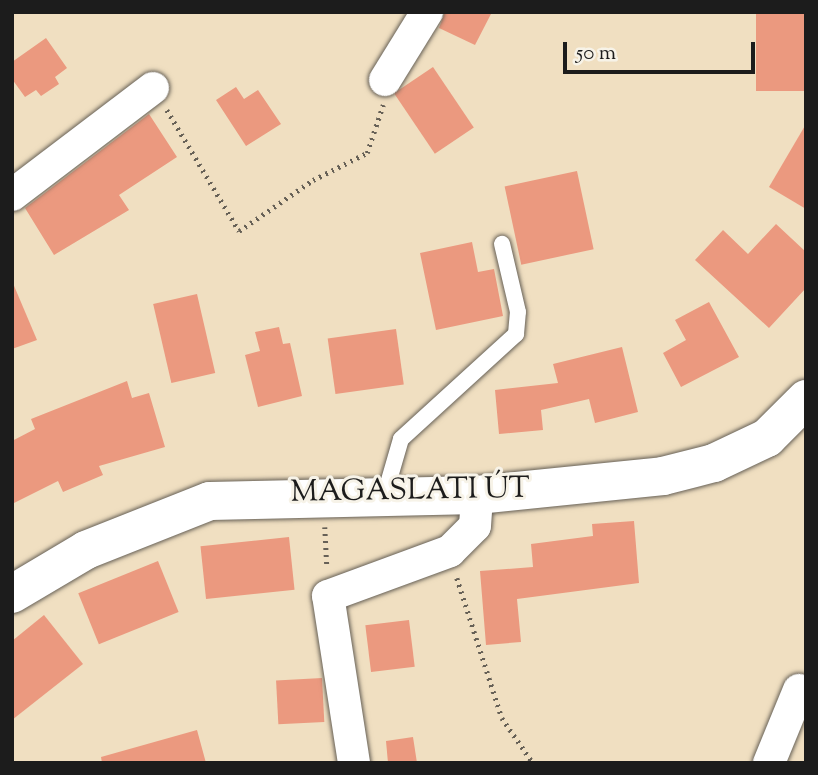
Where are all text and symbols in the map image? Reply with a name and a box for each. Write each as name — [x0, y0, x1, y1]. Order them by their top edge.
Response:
scale bar — [566, 28, 758, 72]
text: 50 m — [576, 39, 616, 69]
street label: MAGASLATI ÚT — [290, 472, 530, 512]

